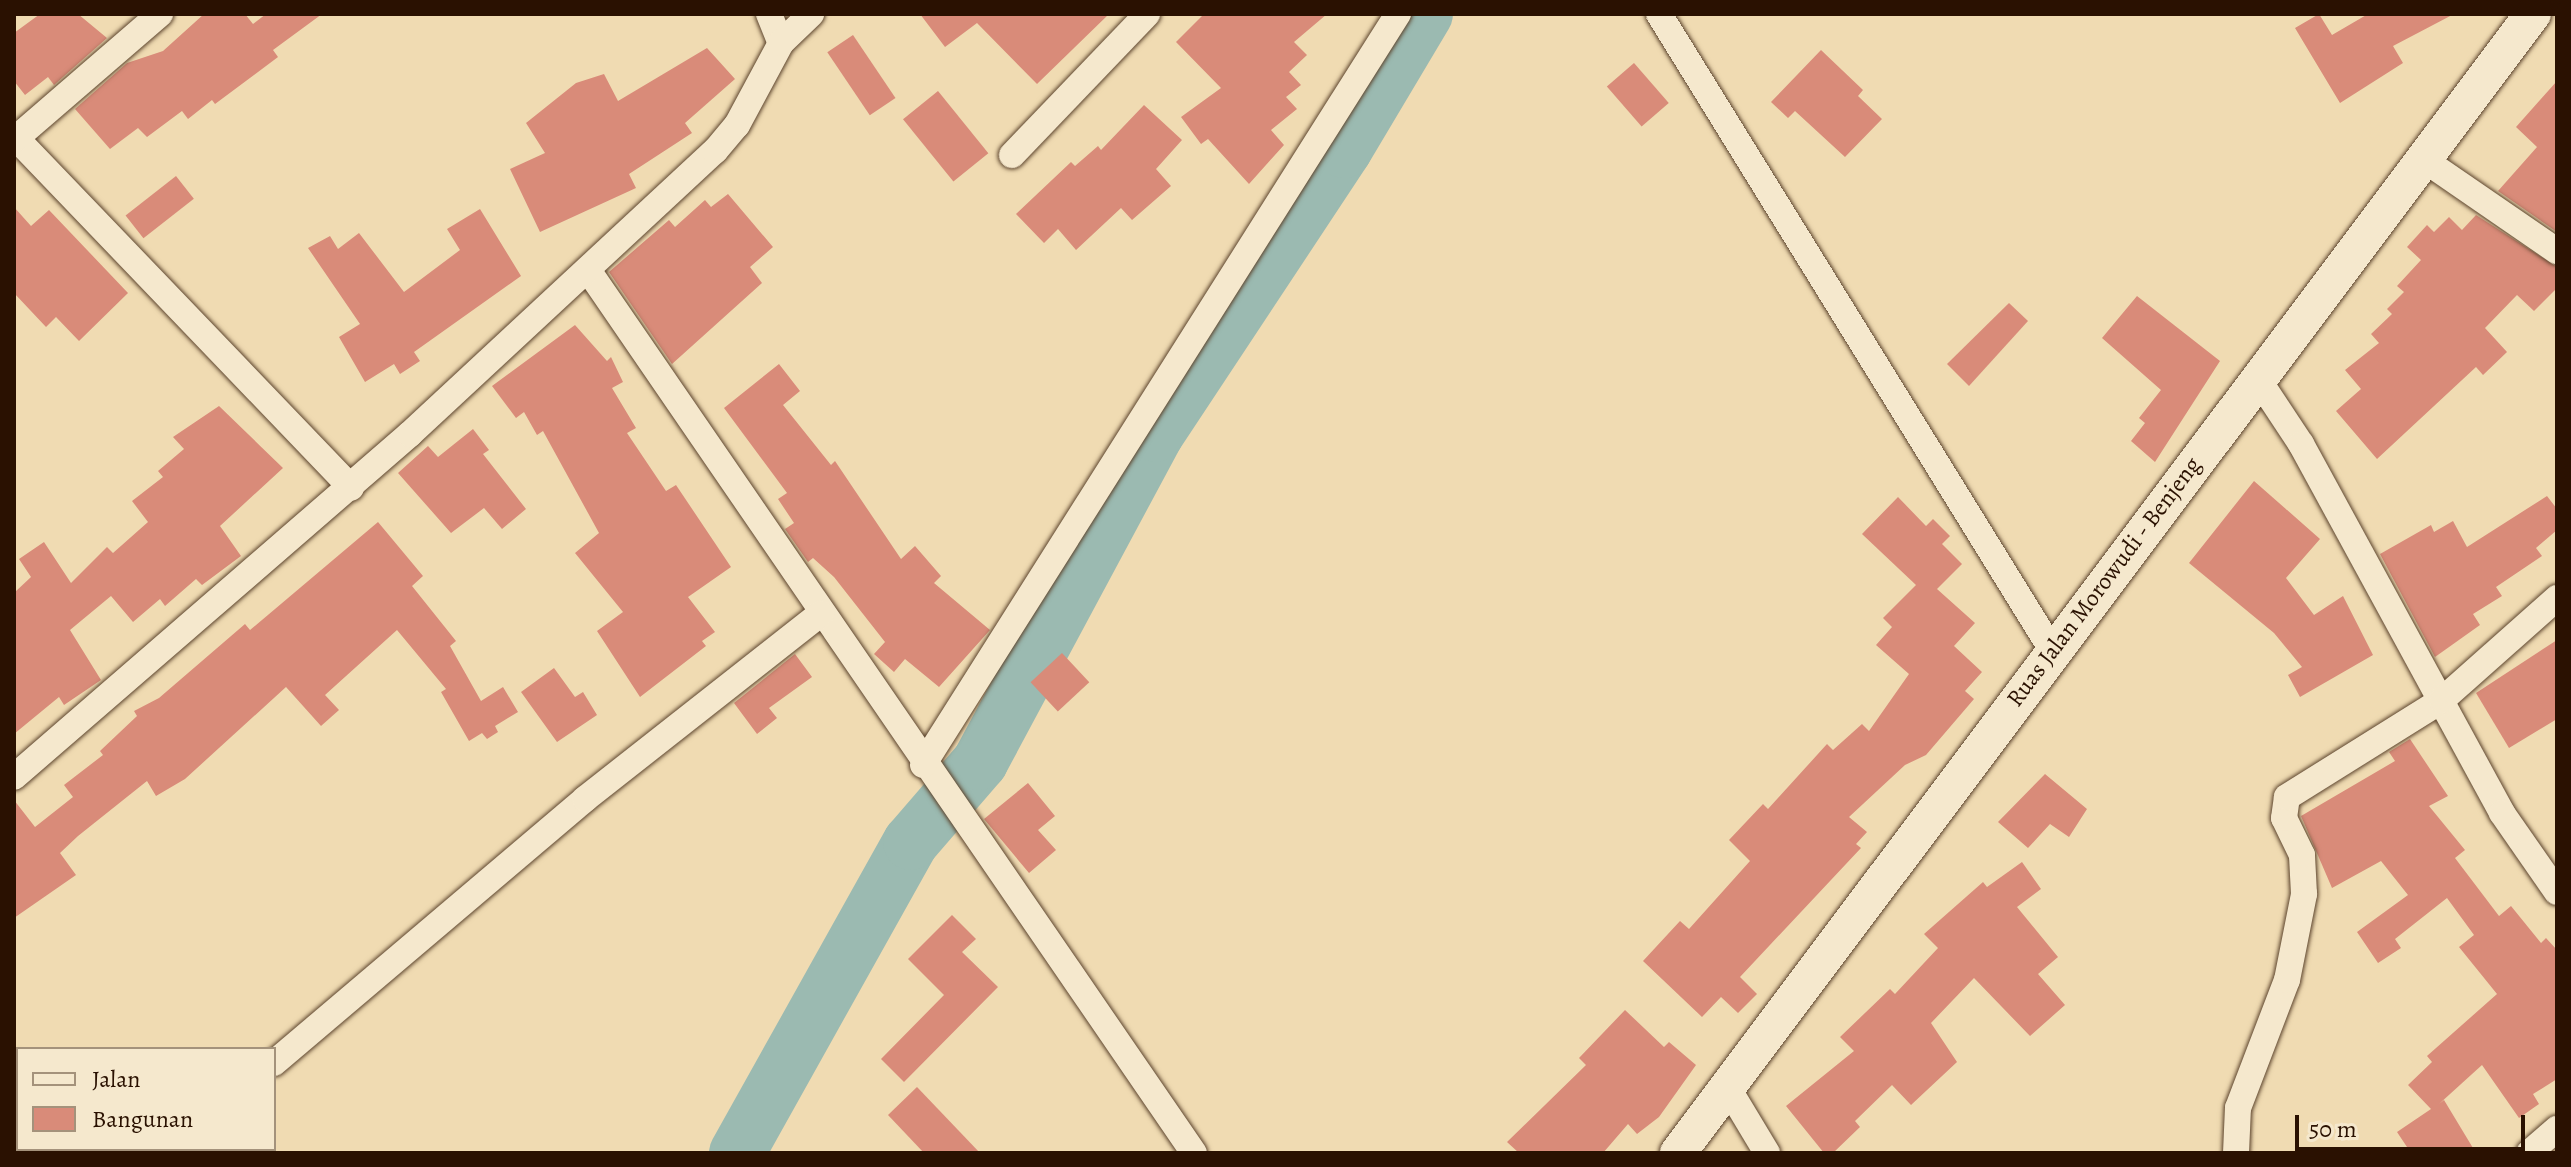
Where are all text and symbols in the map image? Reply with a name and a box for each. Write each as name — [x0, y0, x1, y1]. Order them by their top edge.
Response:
street label: Ruas Jalan Morowudi - Benjeng — [2000, 451, 2208, 713]
legend — [16, 1047, 276, 1151]
text: Jalan — [92, 1063, 141, 1095]
scale bar — [2299, 1099, 2529, 1149]
text: Bangunan — [92, 1103, 193, 1135]
text: 50 m — [2309, 1113, 2357, 1145]

